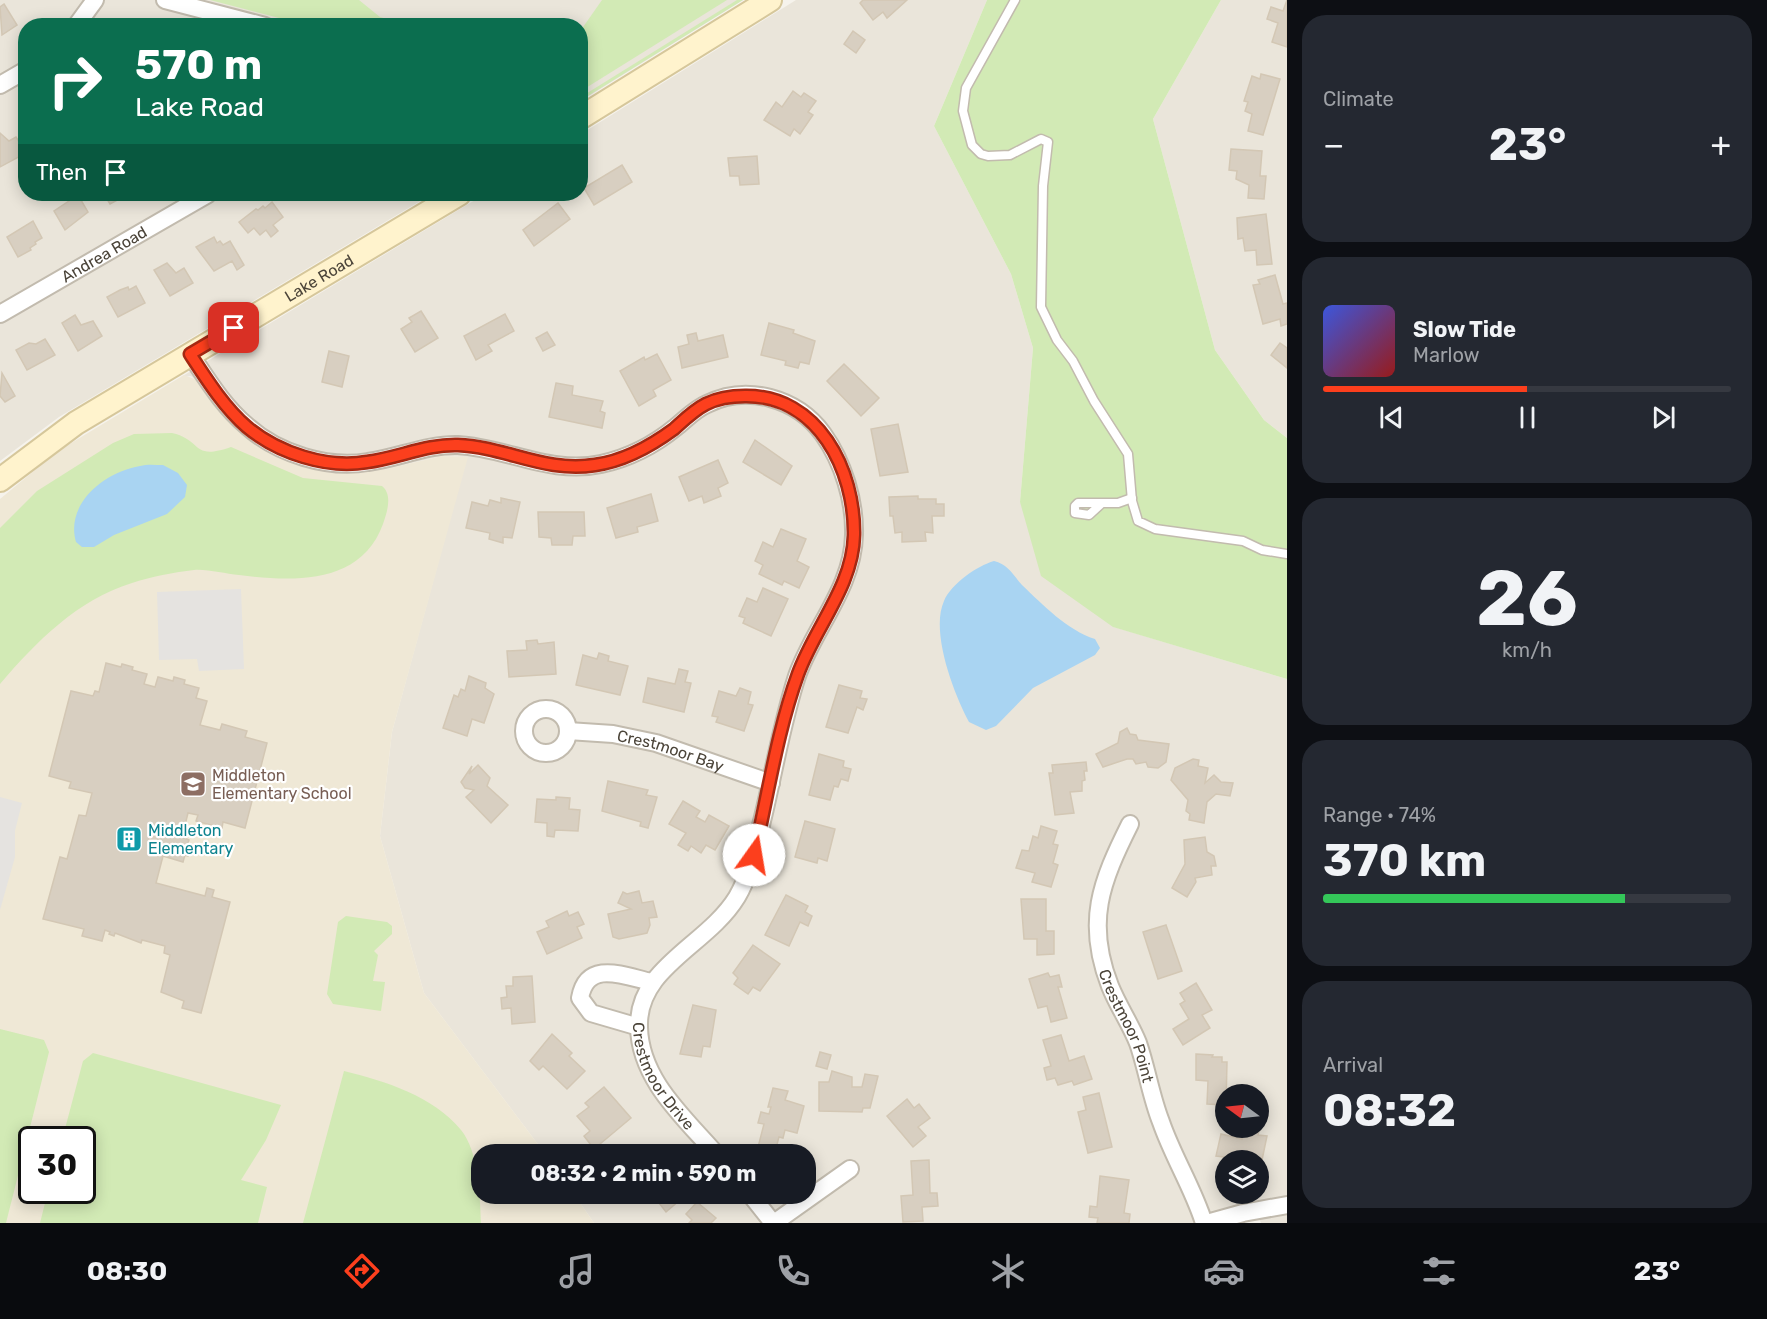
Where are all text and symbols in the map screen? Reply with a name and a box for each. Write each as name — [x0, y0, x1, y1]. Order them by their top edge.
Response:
text: 570 m — [135, 40, 262, 90]
icon: right — [36, 42, 114, 120]
text: Climate — [1323, 87, 1394, 111]
text: Lake Road — [135, 91, 264, 123]
text: 23° — [1489, 118, 1566, 171]
text: − — [1323, 125, 1344, 164]
text: + — [1710, 125, 1731, 164]
icon: arrive — [99, 156, 132, 189]
text: Then — [36, 159, 87, 186]
street label: Andrea Road — [58, 222, 150, 287]
street label: Lake Road — [281, 250, 357, 306]
pin — [208, 302, 259, 353]
icon: arrive — [217, 311, 250, 344]
text: Slow Tide — [1413, 316, 1516, 343]
text: Marlow — [1413, 343, 1480, 367]
icon: previous — [1375, 401, 1408, 434]
icon: pause — [1511, 401, 1544, 434]
icon: next — [1647, 401, 1680, 434]
text: 26 — [1476, 552, 1578, 645]
text: km/h — [1502, 638, 1552, 662]
street label: Crestmoor Bay — [616, 726, 726, 776]
place label: Middleton Elementary School — [212, 766, 352, 803]
school or university icon: Middleton Elementary School — [178, 769, 208, 799]
text: Range · 74% — [1323, 803, 1436, 827]
place label: Middleton Elementary — [148, 821, 233, 858]
position arrow — [722, 823, 786, 887]
building icon: Middleton Elementary — [114, 824, 144, 854]
text: 370 km — [1323, 834, 1486, 887]
street label: Crestmoor Point — [1095, 967, 1158, 1084]
street label: Crestmoor Drive — [629, 1022, 698, 1134]
text: Arrival — [1323, 1053, 1383, 1077]
north arrow — [1215, 1084, 1269, 1138]
map controls — [1215, 1084, 1269, 1204]
text: 08:32 — [1323, 1084, 1456, 1137]
speed limit sign: 30 — [18, 1126, 96, 1204]
button: layers — [1215, 1150, 1269, 1204]
text: 08:32 · 2 min · 590 m — [530, 1160, 757, 1187]
icon: directions — [341, 1250, 383, 1292]
icon: music — [556, 1250, 598, 1292]
icon: phone — [772, 1250, 814, 1292]
icon: climate — [987, 1250, 1029, 1292]
icon: car — [1203, 1250, 1245, 1292]
icon: filters — [1418, 1250, 1460, 1292]
text: 08:30 — [87, 1255, 167, 1287]
text: 23° — [1634, 1255, 1680, 1287]

